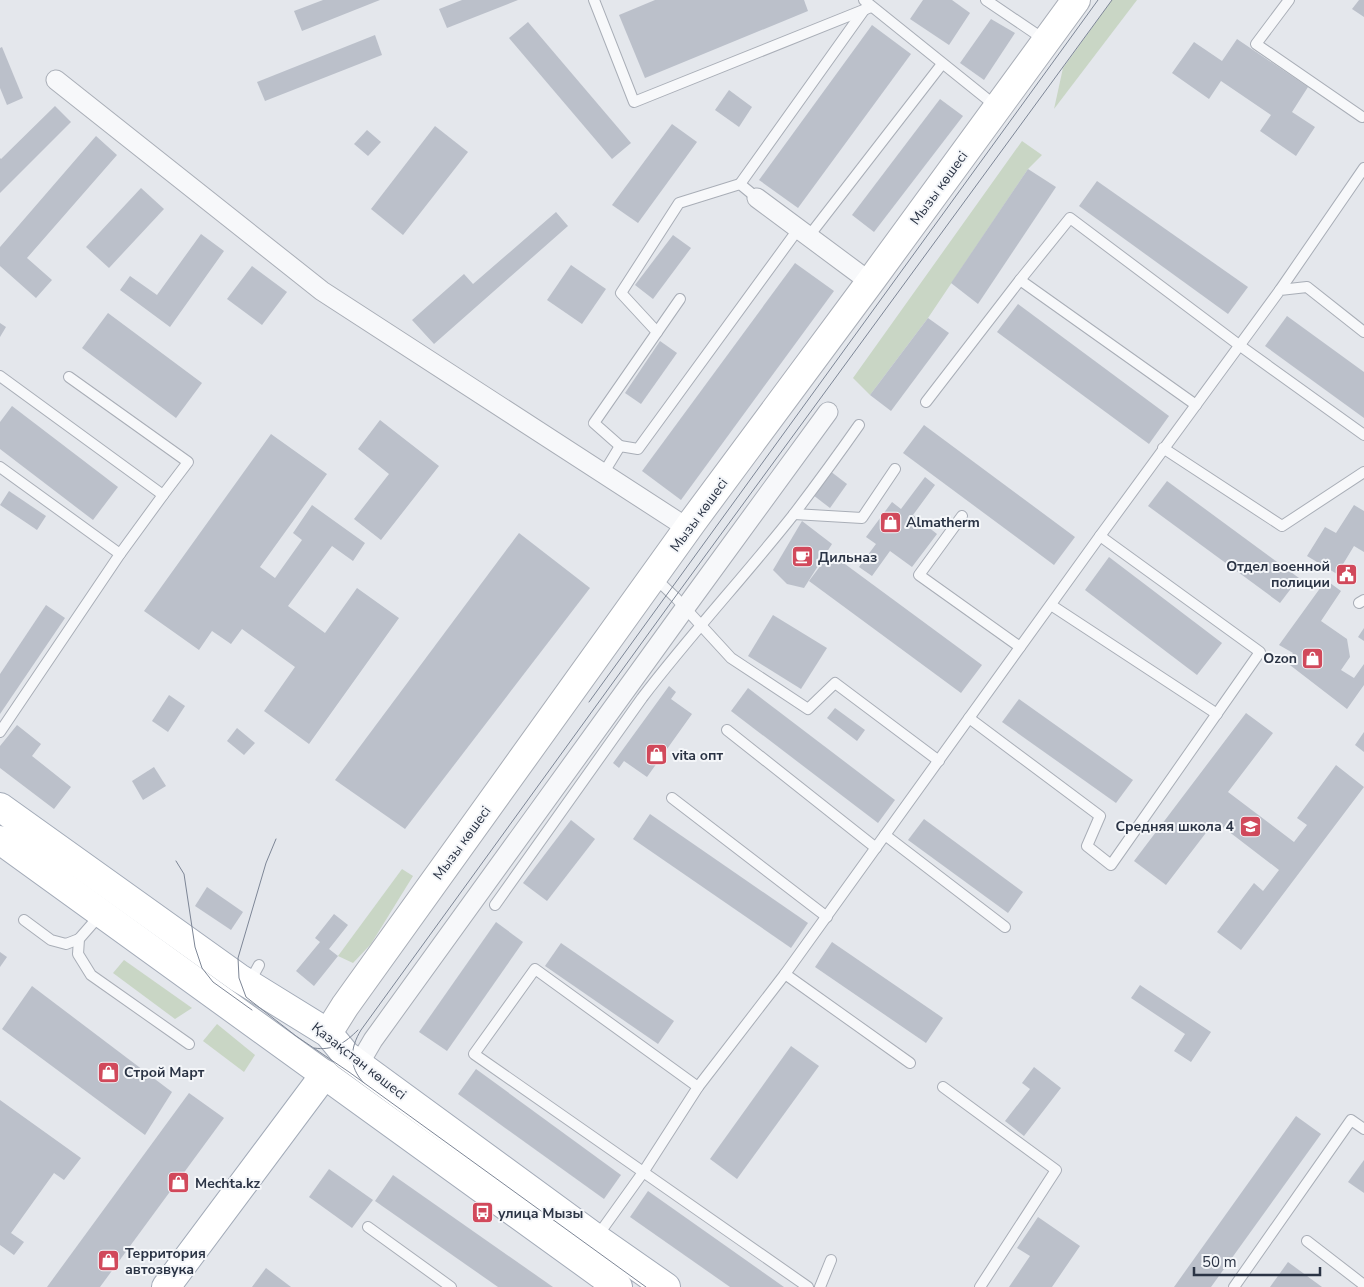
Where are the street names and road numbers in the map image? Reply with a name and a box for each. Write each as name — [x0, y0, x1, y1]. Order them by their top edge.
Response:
street label: Мызы көшесі — [906, 147, 972, 229]
street label: Мызы көшесі — [666, 474, 732, 556]
street label: Мызы көшесі — [429, 802, 495, 884]
street label: Қазақстан көшесі — [308, 1018, 410, 1104]

